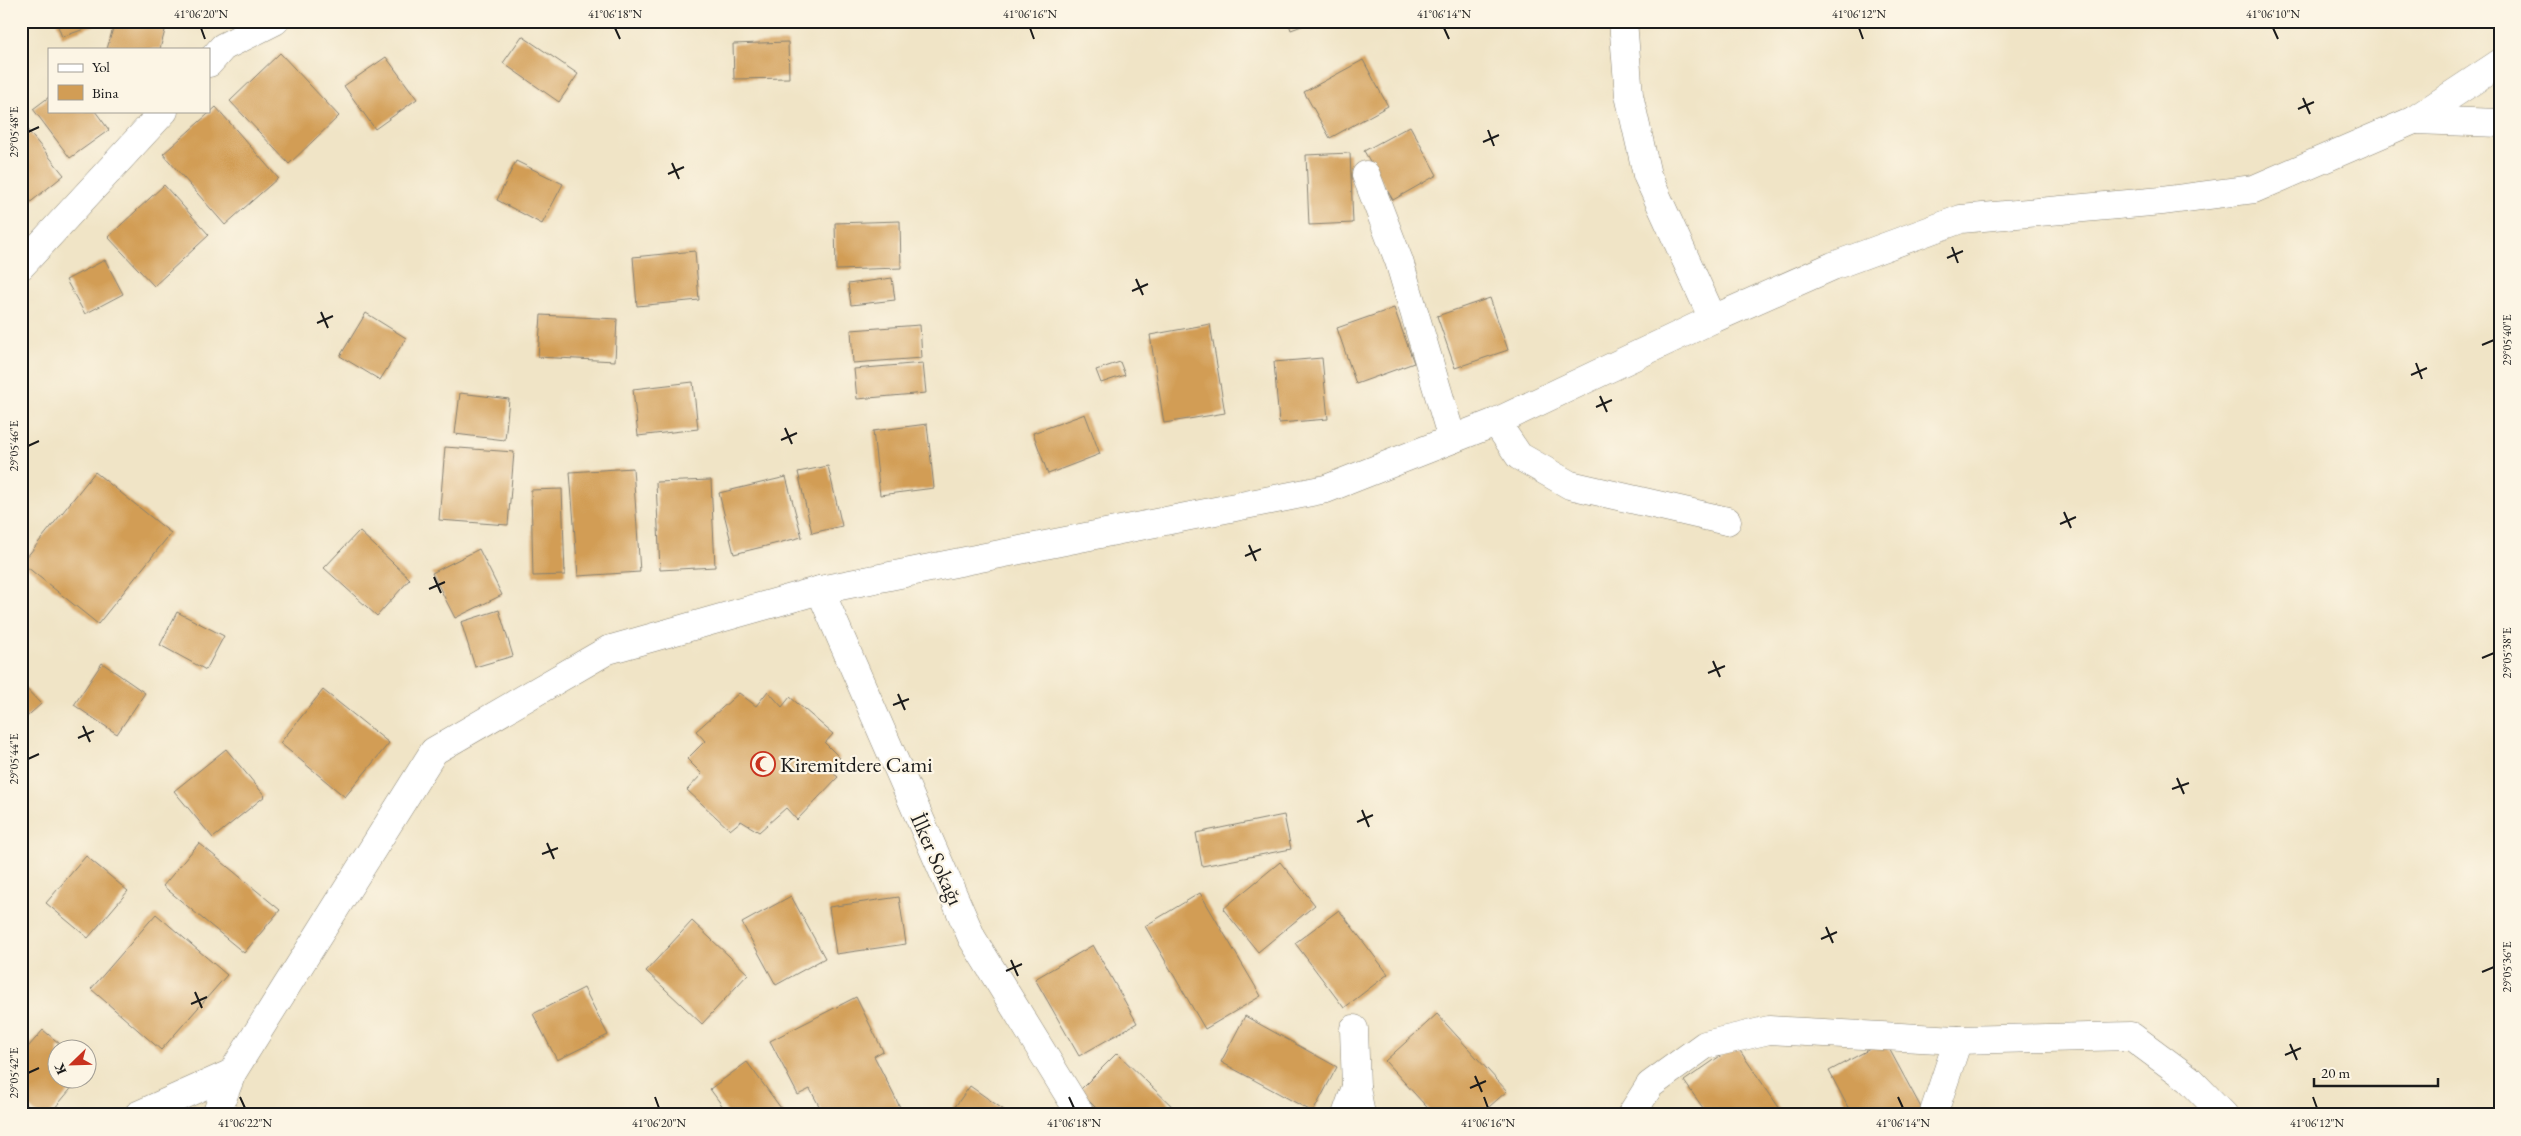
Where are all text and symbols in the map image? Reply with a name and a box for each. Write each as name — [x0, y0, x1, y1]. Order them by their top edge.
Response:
text: 41°06'20"N — [174, 6, 228, 22]
text: 41°06'18"N — [588, 6, 642, 22]
text: 41°06'16"N — [1003, 6, 1057, 22]
text: 41°06'14"N — [1417, 6, 1471, 22]
text: 41°06'12"N — [1832, 6, 1886, 22]
text: 41°06'10"N — [2246, 6, 2300, 22]
legend — [48, 48, 210, 112]
text: Yol — [92, 57, 110, 76]
text: Bina — [92, 83, 118, 102]
text: 29°05'48"E — [6, 106, 22, 158]
text: 29°05'40"E — [2499, 314, 2515, 366]
text: 29°05'46"E — [6, 420, 22, 472]
text: 29°05'38"E — [2499, 627, 2515, 679]
text: 29°05'44"E — [6, 733, 22, 785]
place label: Kiremitdere Cami — [780, 750, 933, 779]
mosque icon: Kiremitdere Cami — [750, 751, 776, 777]
street label: İlker Sokağı — [904, 808, 970, 910]
text: 29°05'36"E — [2499, 941, 2515, 993]
north arrow — [48, 1038, 98, 1088]
text: 29°05'42"E — [6, 1047, 22, 1099]
scale bar — [2314, 1056, 2437, 1088]
text: K — [50, 1060, 70, 1078]
text: 20 m — [2321, 1063, 2350, 1082]
text: 41°06'22"N — [218, 1115, 272, 1131]
text: 41°06'20"N — [632, 1115, 686, 1131]
text: 41°06'18"N — [1047, 1115, 1101, 1131]
text: 41°06'16"N — [1461, 1115, 1515, 1131]
text: 41°06'14"N — [1876, 1115, 1930, 1131]
text: 41°06'12"N — [2290, 1115, 2344, 1131]

